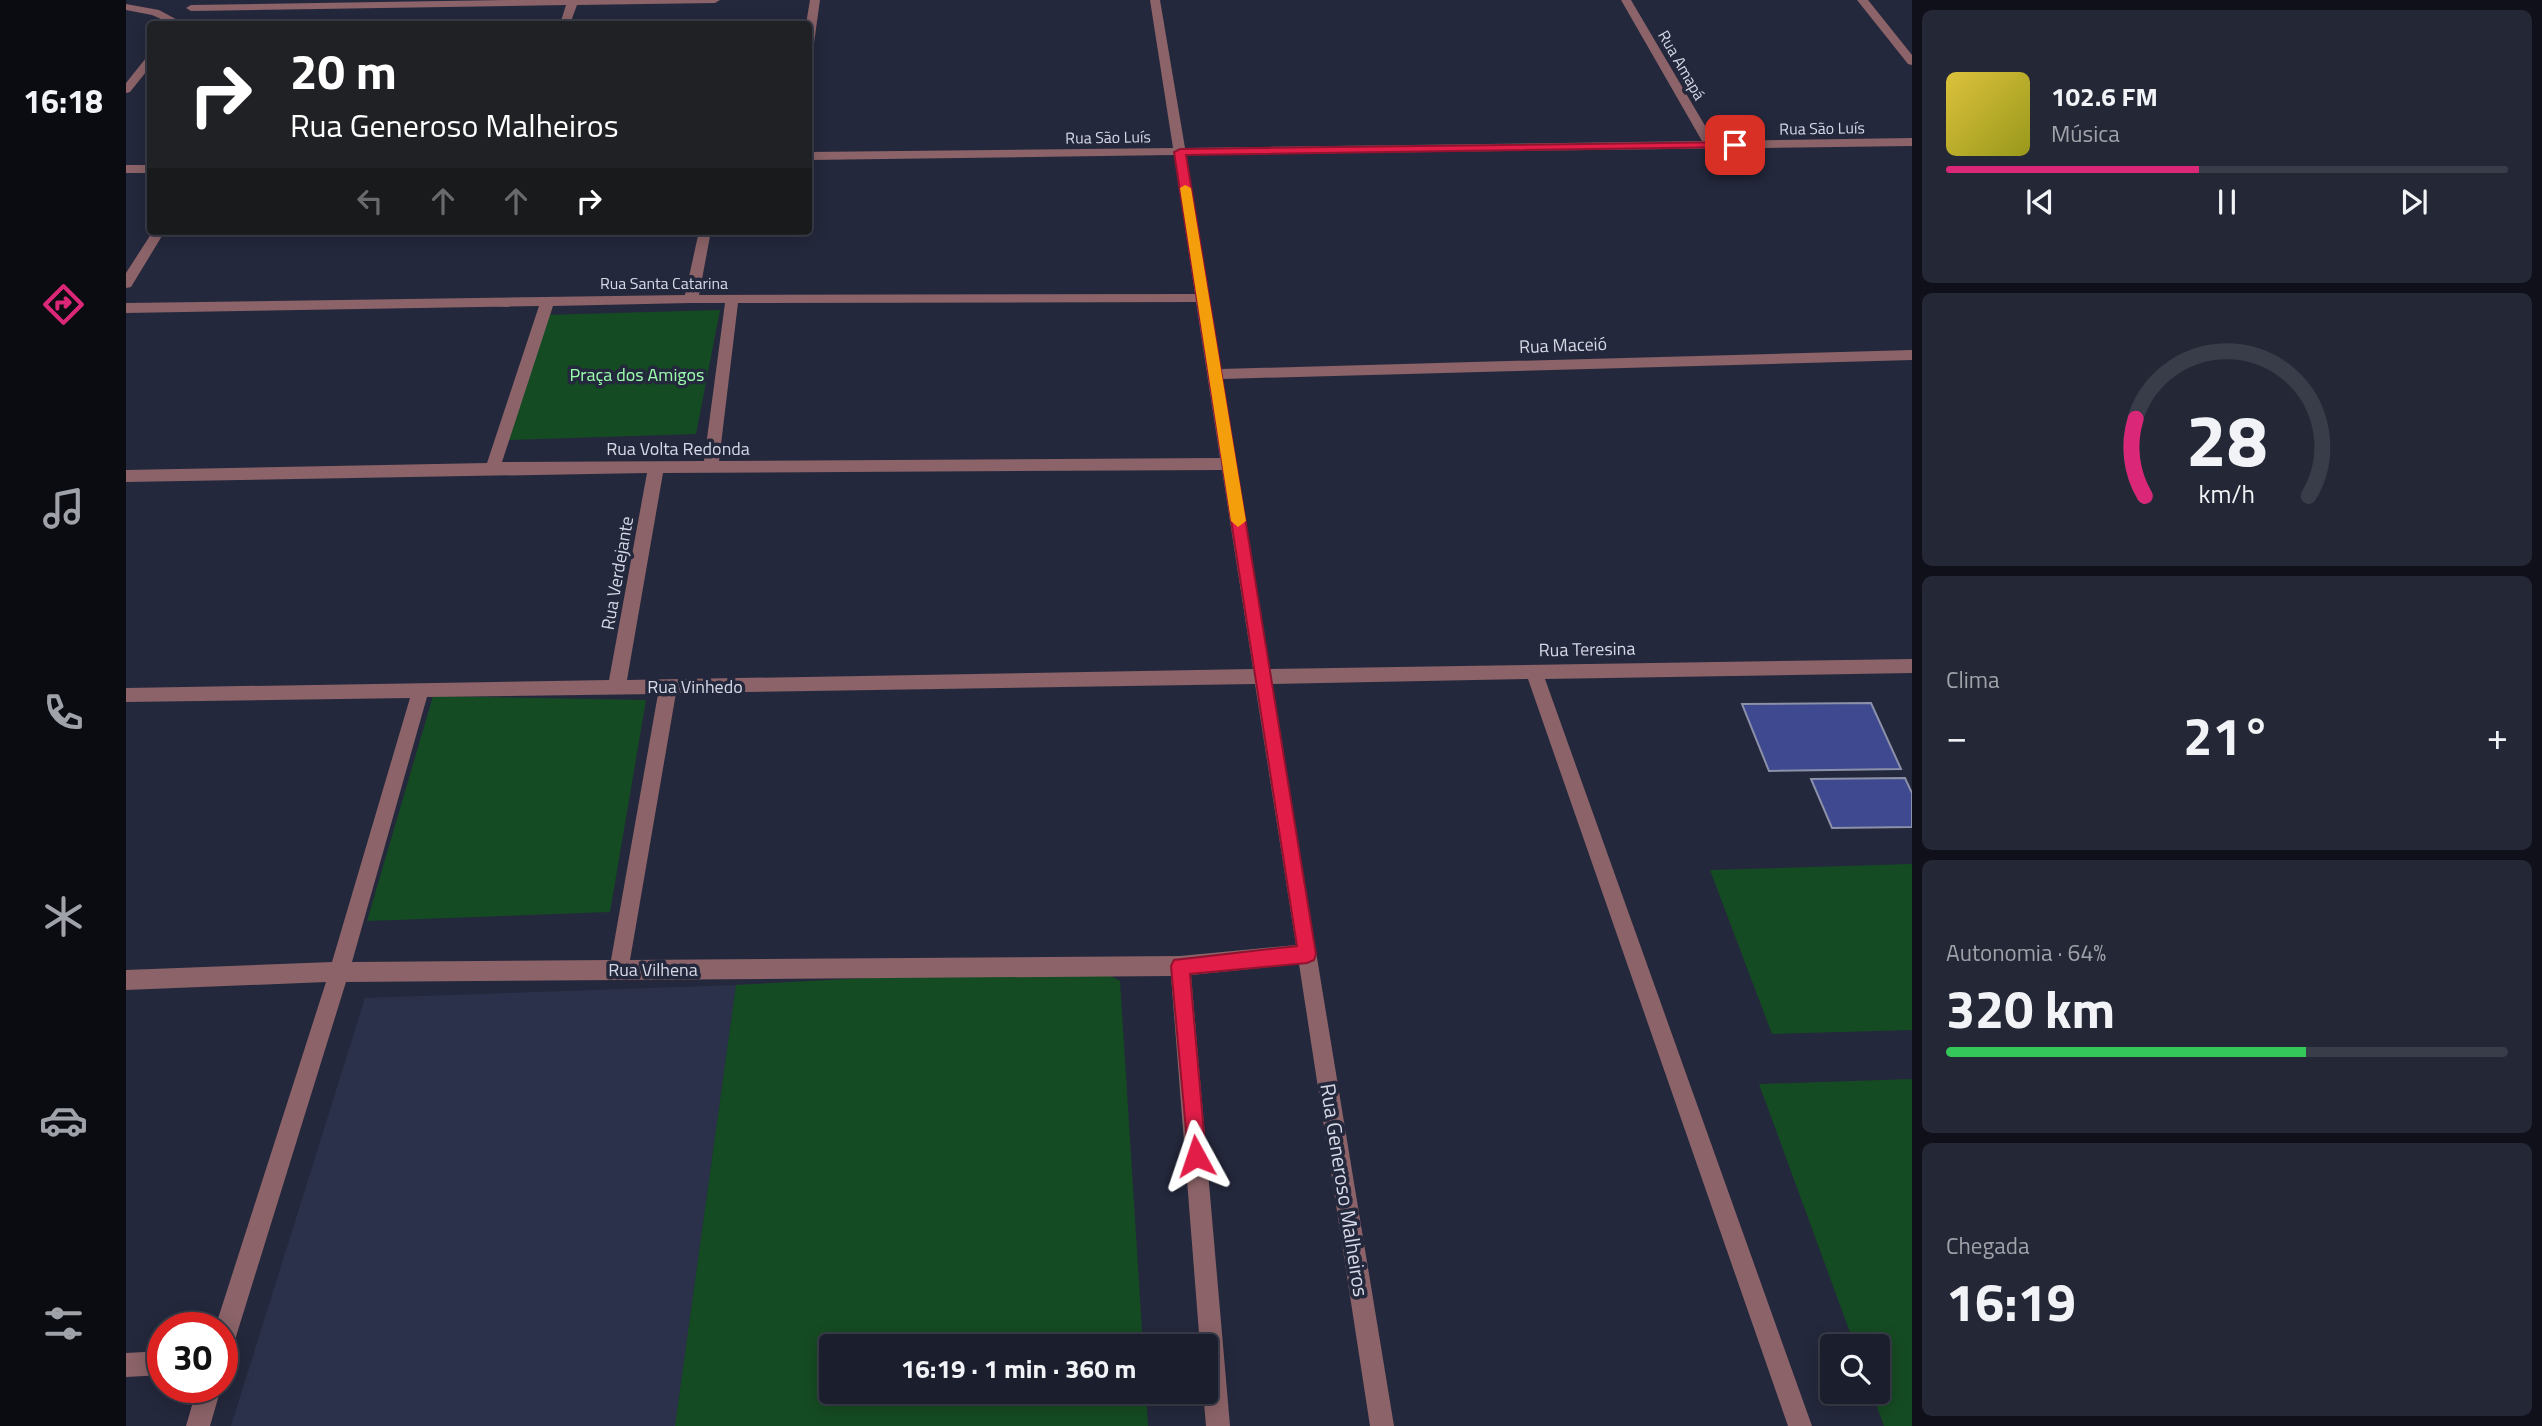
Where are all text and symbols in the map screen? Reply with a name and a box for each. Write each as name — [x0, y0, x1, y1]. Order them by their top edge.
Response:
street label: Rua Amapá — [1652, 26, 1712, 104]
text: 20 m — [290, 33, 397, 108]
icon: right — [175, 49, 266, 140]
text: 16:18 — [23, 77, 103, 125]
text: 102.6 FM — [2051, 77, 2158, 116]
text: Rua Generoso Malheiros — [290, 101, 619, 149]
pin — [1705, 115, 1765, 175]
street label: Rua São Luís — [1779, 115, 1865, 141]
text: Música — [2051, 116, 2120, 151]
street label: Rua São Luís — [1065, 124, 1151, 150]
icon: arrive — [1716, 126, 1754, 164]
icon: left — [351, 182, 389, 220]
icon: ahead — [424, 182, 462, 220]
icon: ahead — [497, 182, 535, 220]
icon: right — [570, 182, 608, 220]
icon: previous — [2021, 183, 2059, 221]
icon: pause — [2208, 183, 2246, 221]
icon: next — [2395, 183, 2433, 221]
street label: Rua Santa Catarina — [600, 271, 728, 295]
icon: directions — [39, 280, 88, 329]
street label: Rua Maceió — [1519, 330, 1607, 360]
park label: Praça dos Amigos — [570, 361, 704, 388]
text: 28 — [2186, 384, 2268, 494]
street label: Rua Volta Redonda — [606, 435, 750, 462]
text: km/h — [2199, 475, 2255, 513]
icon: music — [39, 484, 88, 533]
street label: Rua Verdejante — [594, 514, 640, 632]
street label: Rua Teresina — [1538, 635, 1636, 663]
text: Clima — [1946, 662, 2000, 697]
street label: Rua Vinhedo — [647, 673, 743, 700]
icon: phone — [39, 688, 88, 737]
text: 21° — [2183, 696, 2271, 775]
text: − — [1946, 707, 1967, 765]
text: + — [2487, 707, 2508, 765]
icon: climate — [39, 892, 88, 941]
text: Autonomia · 64% — [1946, 935, 2106, 970]
street label: Rua Vilhena — [608, 956, 698, 983]
text: 320 km — [1946, 969, 2115, 1048]
street label: Rua Generoso Malheiros — [1312, 1081, 1378, 1299]
icon: car — [39, 1096, 88, 1145]
position arrow — [1159, 1119, 1233, 1193]
text: Chegada — [1946, 1228, 2030, 1263]
text: 16:19 — [1946, 1262, 2076, 1341]
icon: filters — [39, 1299, 88, 1348]
speed limit sign: 30 — [147, 1312, 238, 1403]
map controls — [1820, 1334, 1890, 1404]
button: search — [1820, 1334, 1890, 1404]
text: 16:19 · 1 min · 360 m — [901, 1349, 1136, 1388]

